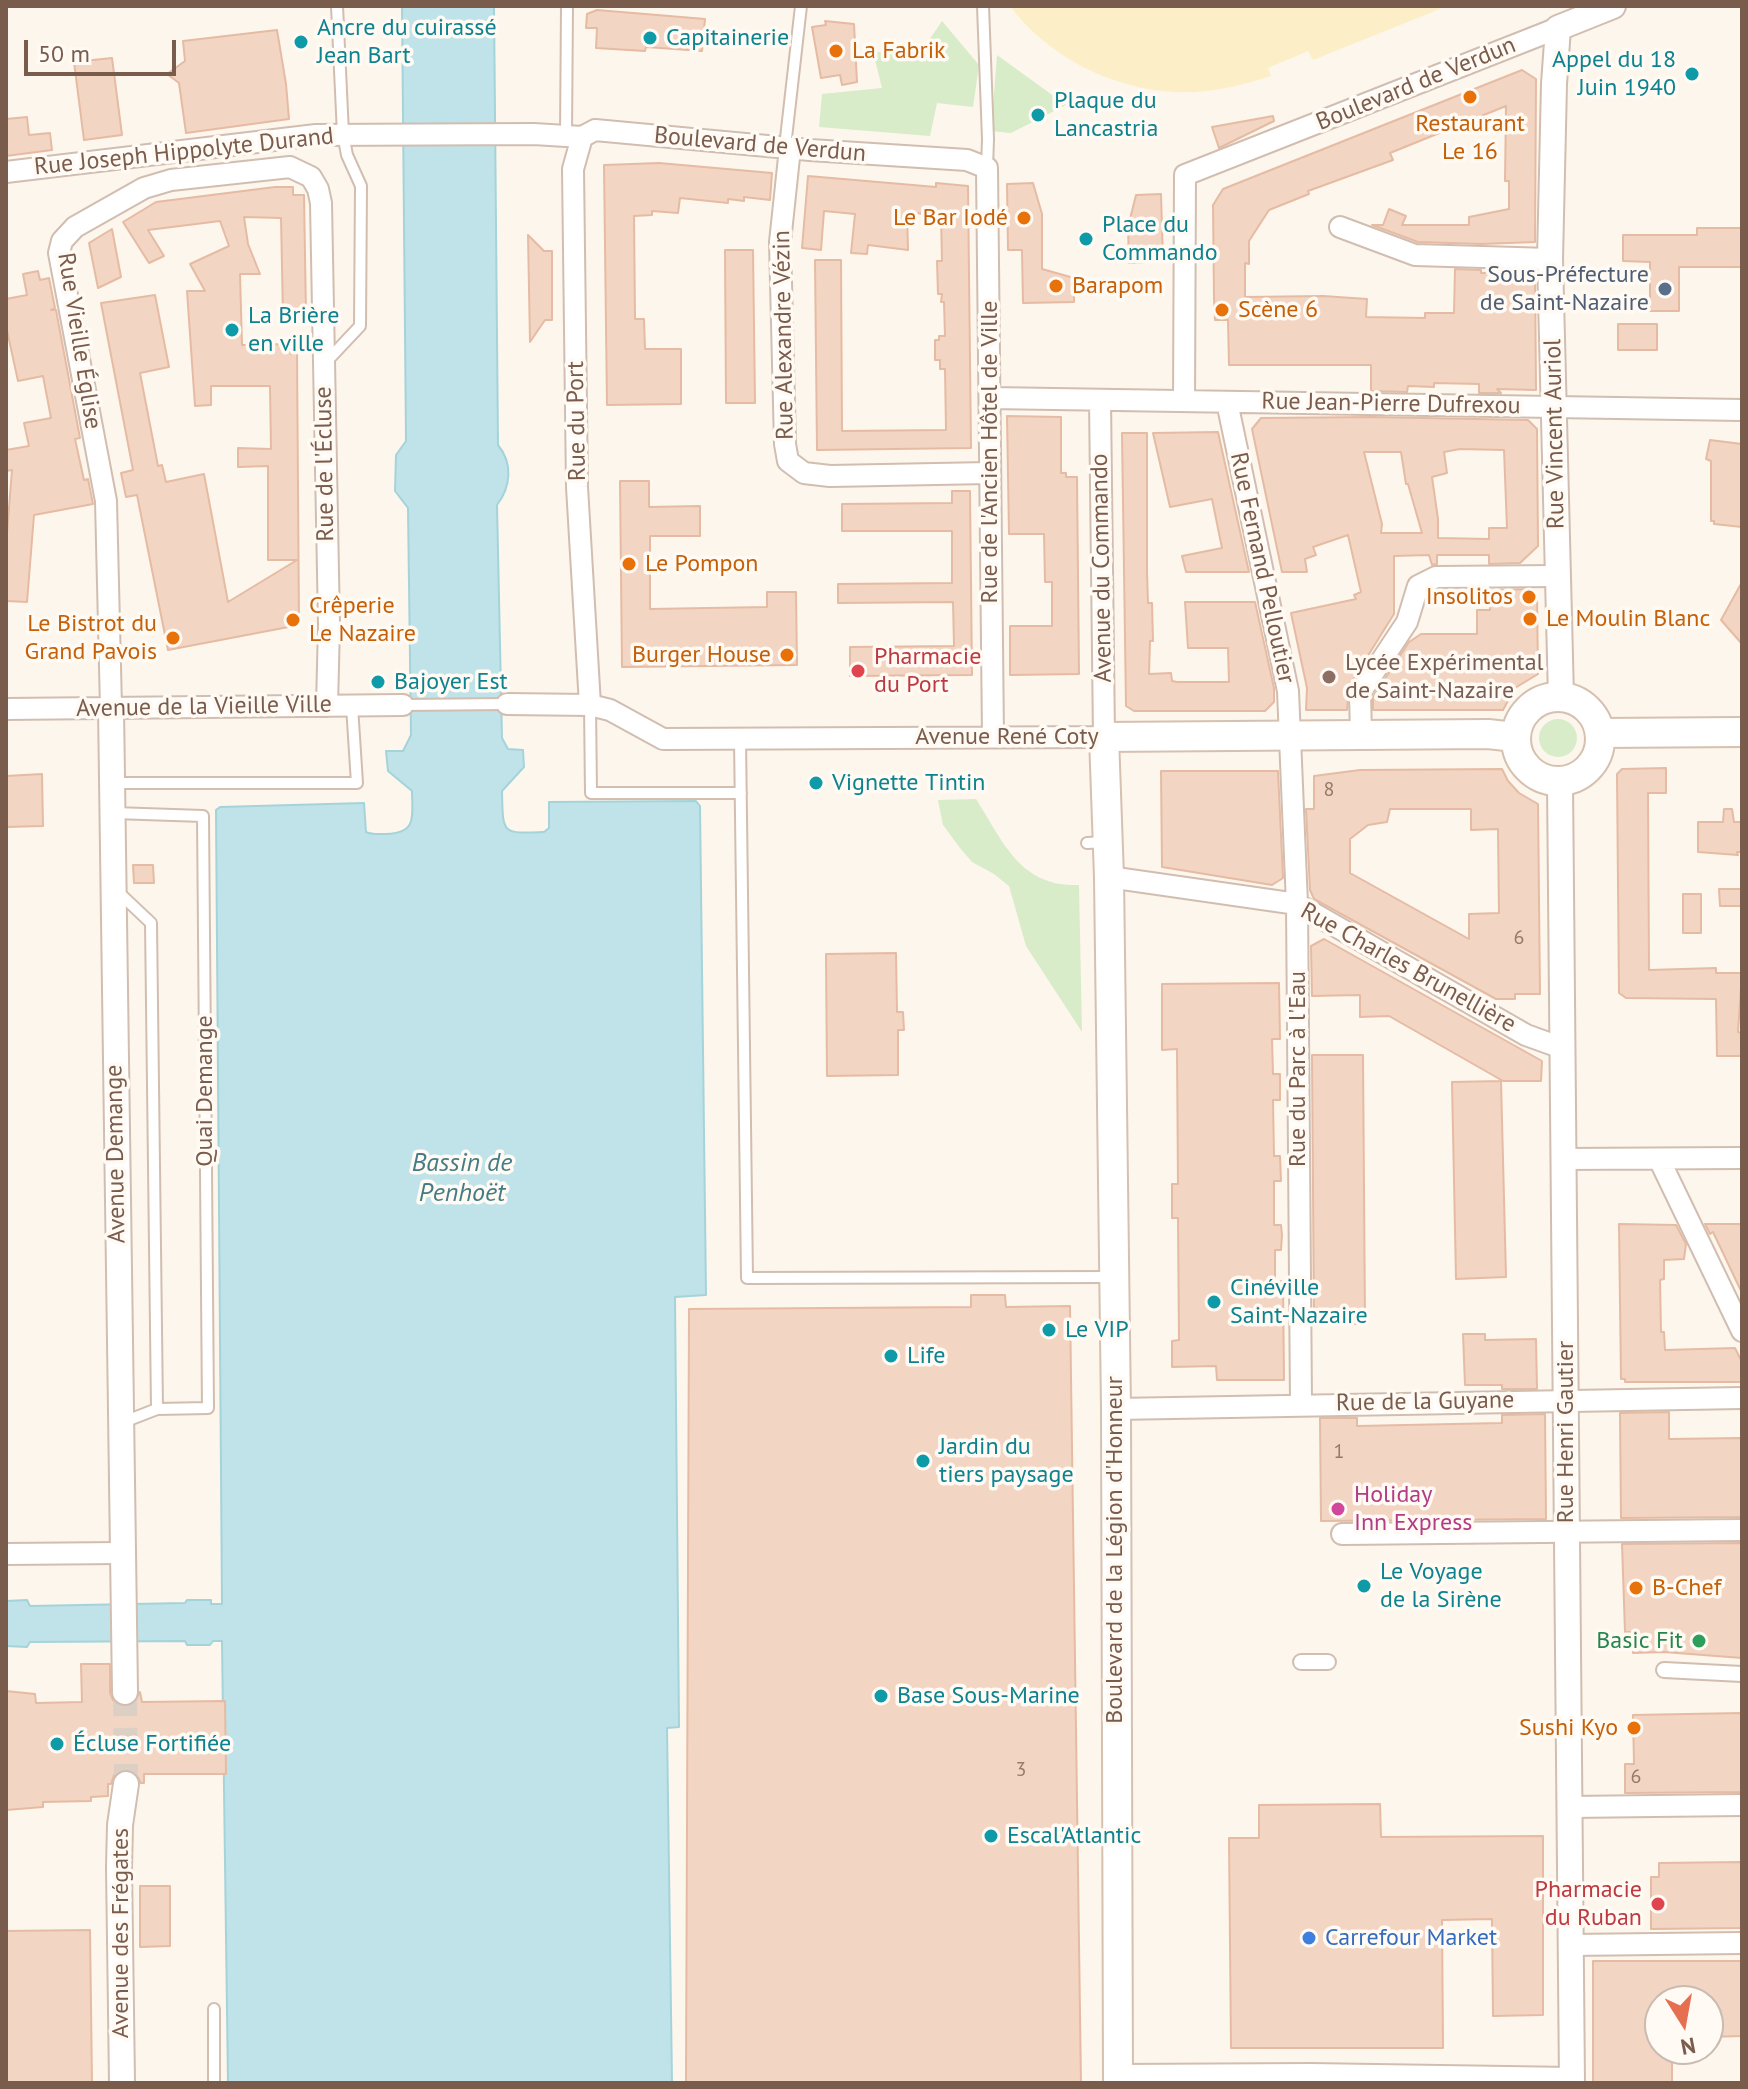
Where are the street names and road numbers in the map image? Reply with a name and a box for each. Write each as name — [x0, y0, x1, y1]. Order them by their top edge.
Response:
street label: Boulevard de Verdun — [1312, 31, 1520, 137]
street label: Boulevard de Verdun — [653, 121, 867, 169]
street label: Rue Joseph Hippolyte Durand — [33, 122, 335, 182]
street label: Rue Alexandre Vézin — [768, 230, 800, 440]
street label: Rue Vieille Église — [51, 251, 107, 431]
street label: Rue de l'Ancien Hôtel de Ville — [976, 301, 1004, 603]
street label: Rue Vincent Auriol — [1539, 339, 1571, 529]
street label: Rue du Port — [562, 361, 592, 481]
street label: Rue de l'Écluse — [309, 386, 341, 542]
street label: Rue Jean-Pierre Dufrexou — [1261, 387, 1521, 421]
street label: Rue Fernand Pelloutier — [1223, 450, 1301, 686]
street label: Avenue du Commando — [1086, 453, 1118, 683]
street label: Avenue de la Vieille Ville — [76, 690, 332, 724]
street label: Avenue René Coty — [915, 723, 1099, 751]
street label: Rue Charles Brunellière — [1295, 897, 1521, 1039]
street label: Rue du Parc à l'Eau — [1284, 971, 1312, 1167]
street label: Quai Demange — [191, 1015, 219, 1167]
street label: Avenue Demange — [100, 1064, 132, 1244]
street label: Rue Henri Gautier — [1552, 1341, 1580, 1523]
street label: Boulevard de la Légion d'Honneur — [1101, 1376, 1129, 1724]
street label: Rue de la Guyane — [1336, 1386, 1514, 1418]
street label: Avenue des Frégates — [107, 1828, 135, 2038]

